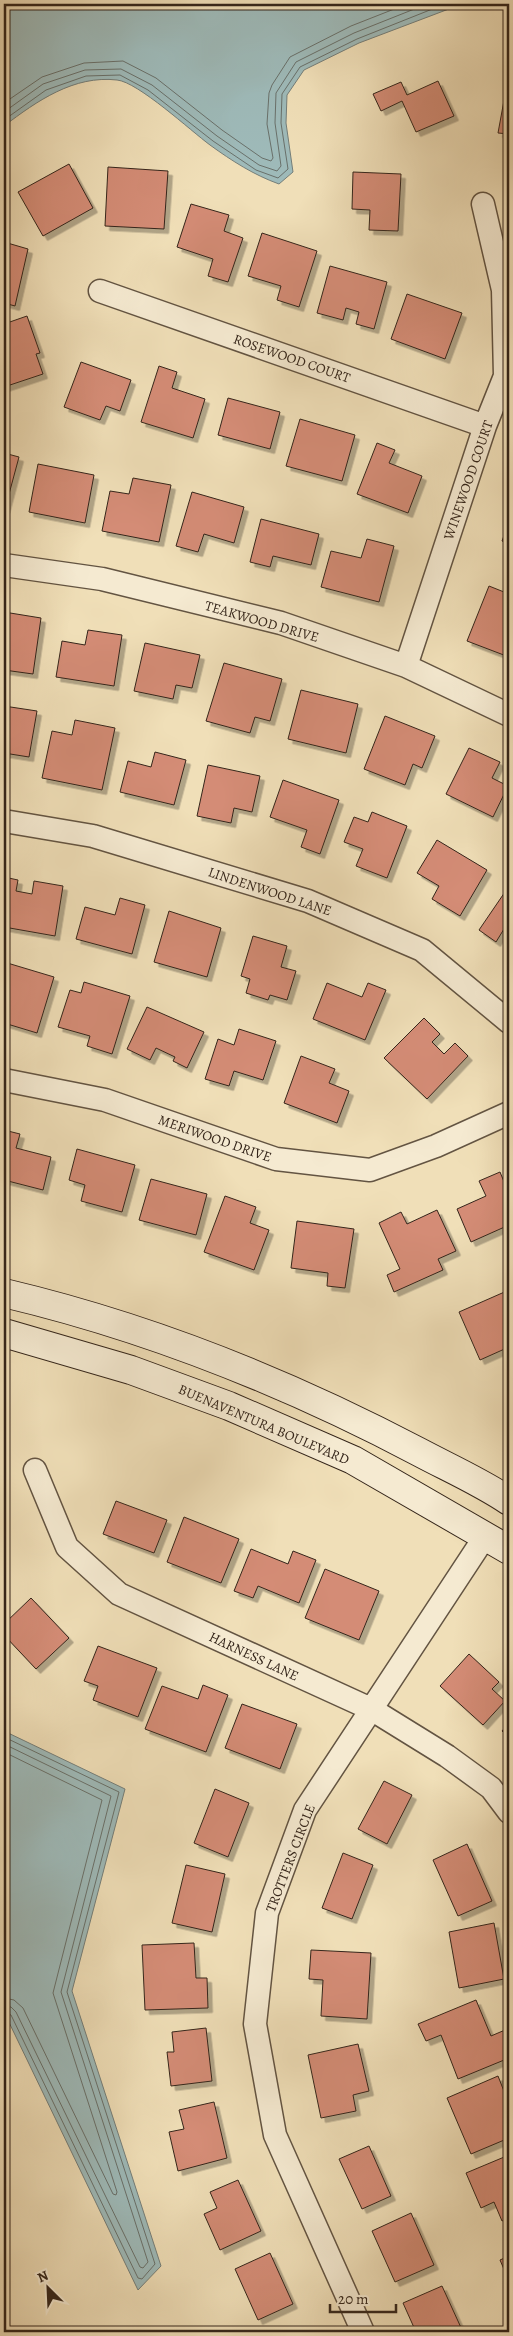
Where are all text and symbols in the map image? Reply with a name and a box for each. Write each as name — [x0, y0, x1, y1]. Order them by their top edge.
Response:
street label: ROSEWOOD COURT — [231, 330, 353, 387]
street label: WINEWOOD COURT — [439, 418, 498, 543]
street label: TEAKWOOD DRIVE — [203, 596, 321, 647]
street label: LINDENWOOD LANE — [206, 863, 334, 920]
street label: MERIWOOD DRIVE — [156, 1110, 274, 1167]
street label: BUENAVENTURA BOULEVARD — [175, 1380, 352, 1469]
street label: HARNESS LANE — [206, 1627, 302, 1686]
street label: TROTTERS CIRCLE — [261, 1802, 320, 1915]
north arrow — [22, 2264, 72, 2314]
text: N — [34, 2266, 51, 2287]
scale bar — [330, 2281, 397, 2313]
text: 20 m — [338, 2289, 369, 2309]

